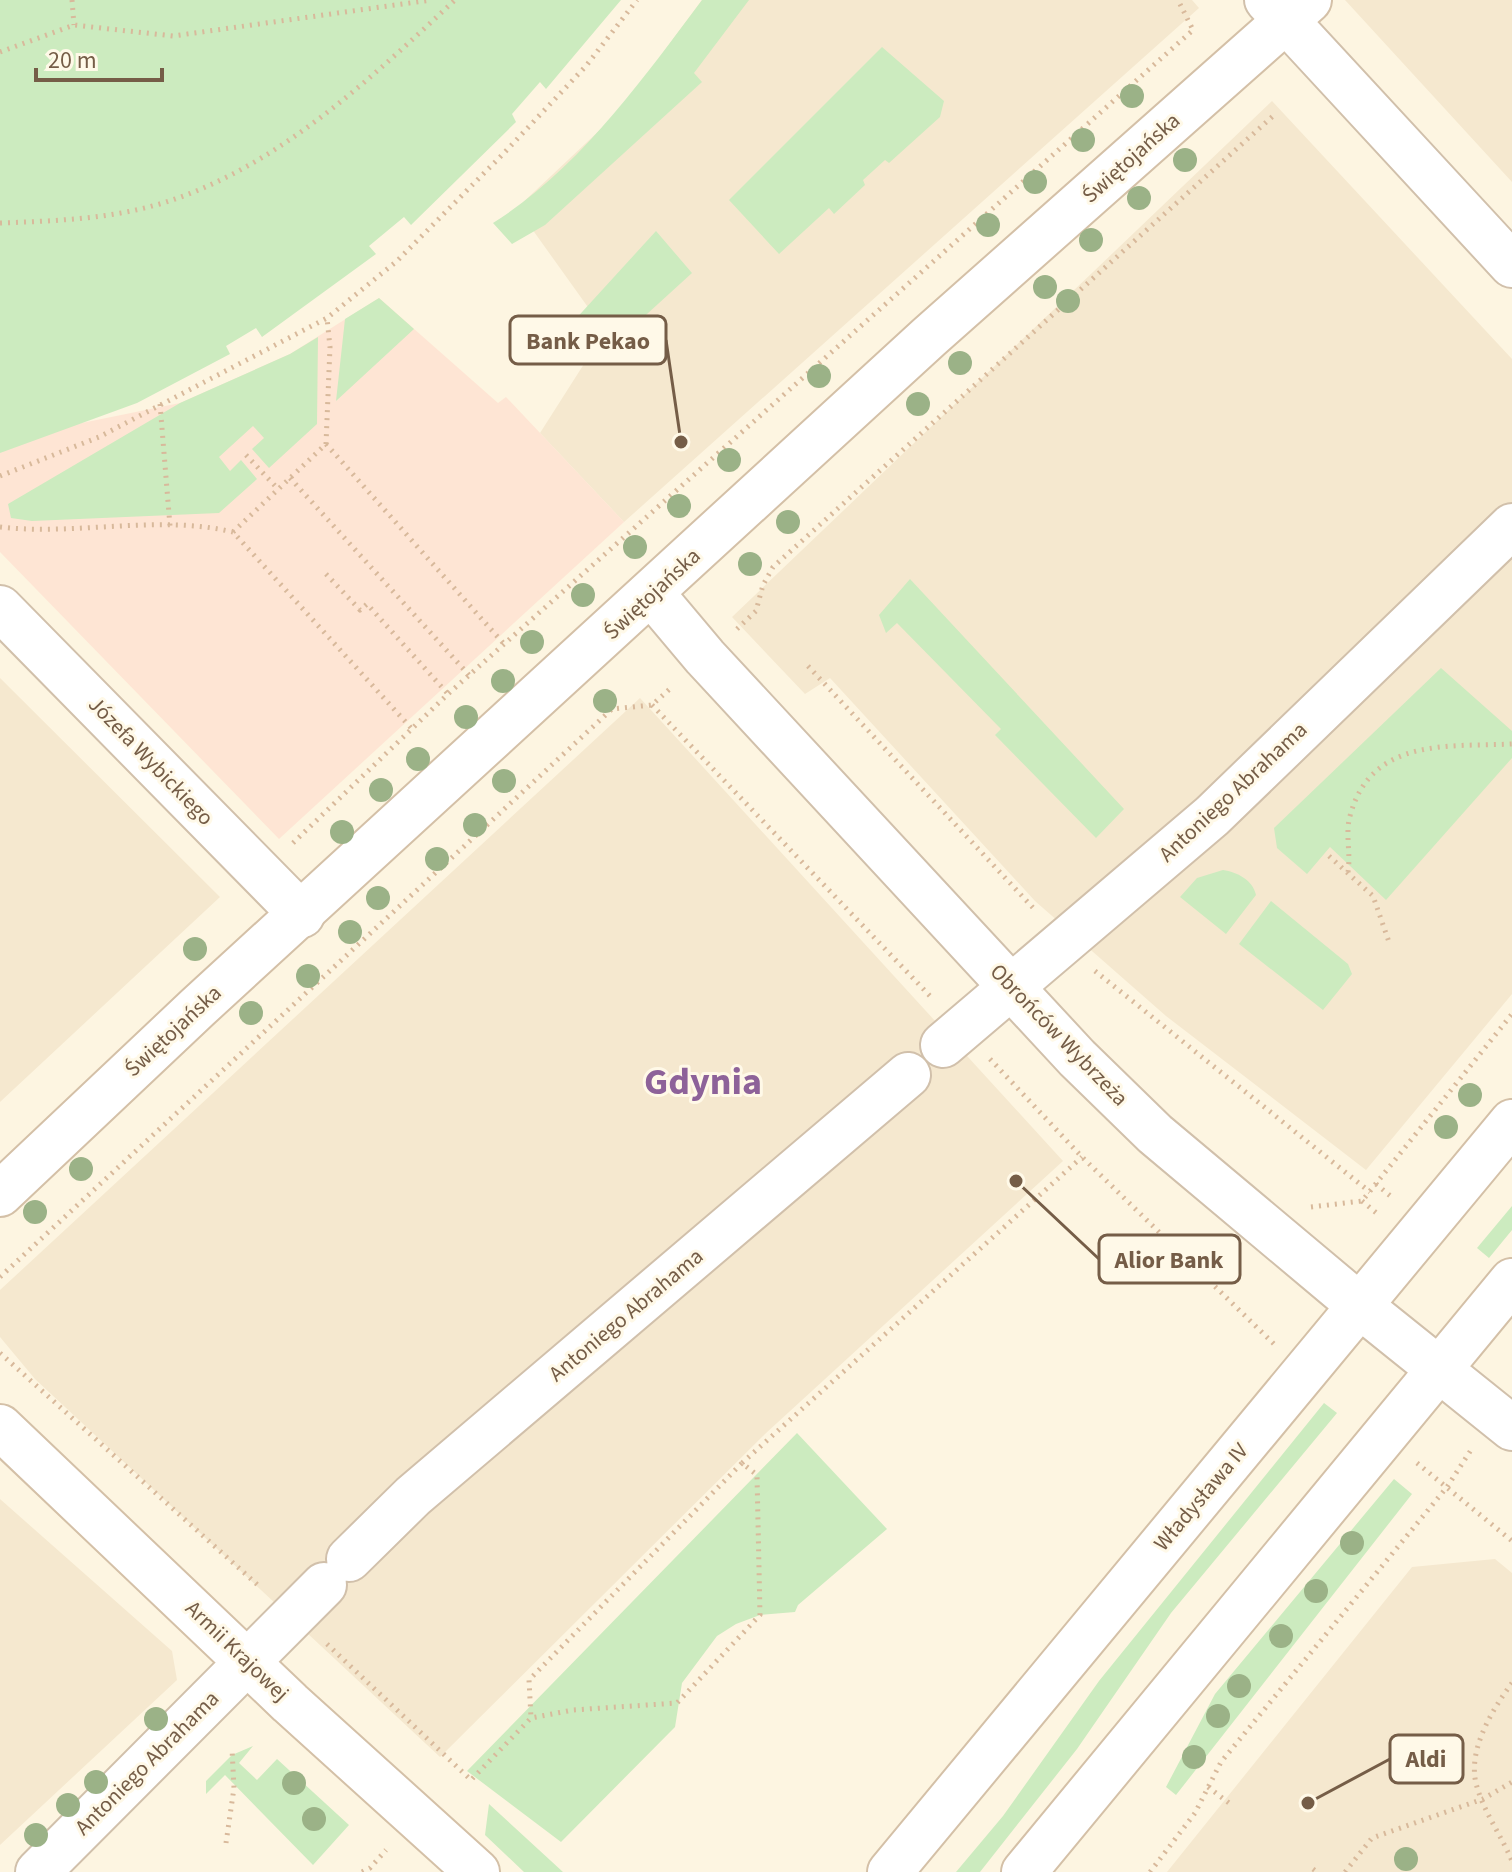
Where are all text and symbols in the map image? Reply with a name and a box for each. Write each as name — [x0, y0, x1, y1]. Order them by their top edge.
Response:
scale bar — [36, 32, 162, 82]
text: 20 m — [48, 43, 97, 78]
street label: Świętojańska — [1075, 105, 1187, 211]
callout: Bank Pekao — [510, 316, 666, 364]
text: Bank Pekao — [526, 324, 650, 359]
street label: Świętojańska — [596, 541, 708, 647]
street label: Józefa Wybickiego — [81, 689, 221, 833]
street label: Antoniego Abrahama — [1152, 714, 1314, 870]
street label: Obrońców Wybrzeża — [983, 957, 1135, 1113]
street label: Świętojańska — [117, 978, 229, 1084]
district label: Gdynia — [644, 1055, 762, 1109]
callout: Alior Bank — [1099, 1235, 1240, 1283]
street label: Antoniego Abrahama — [542, 1241, 710, 1389]
text: Alior Bank — [1114, 1243, 1224, 1278]
street label: Władysława IV — [1146, 1435, 1256, 1558]
street label: Armii Krajowej — [178, 1593, 296, 1709]
street label: Antoniego Abrahama — [67, 1683, 227, 1843]
callout: Aldi — [1390, 1735, 1463, 1783]
text: Aldi — [1405, 1742, 1447, 1777]

